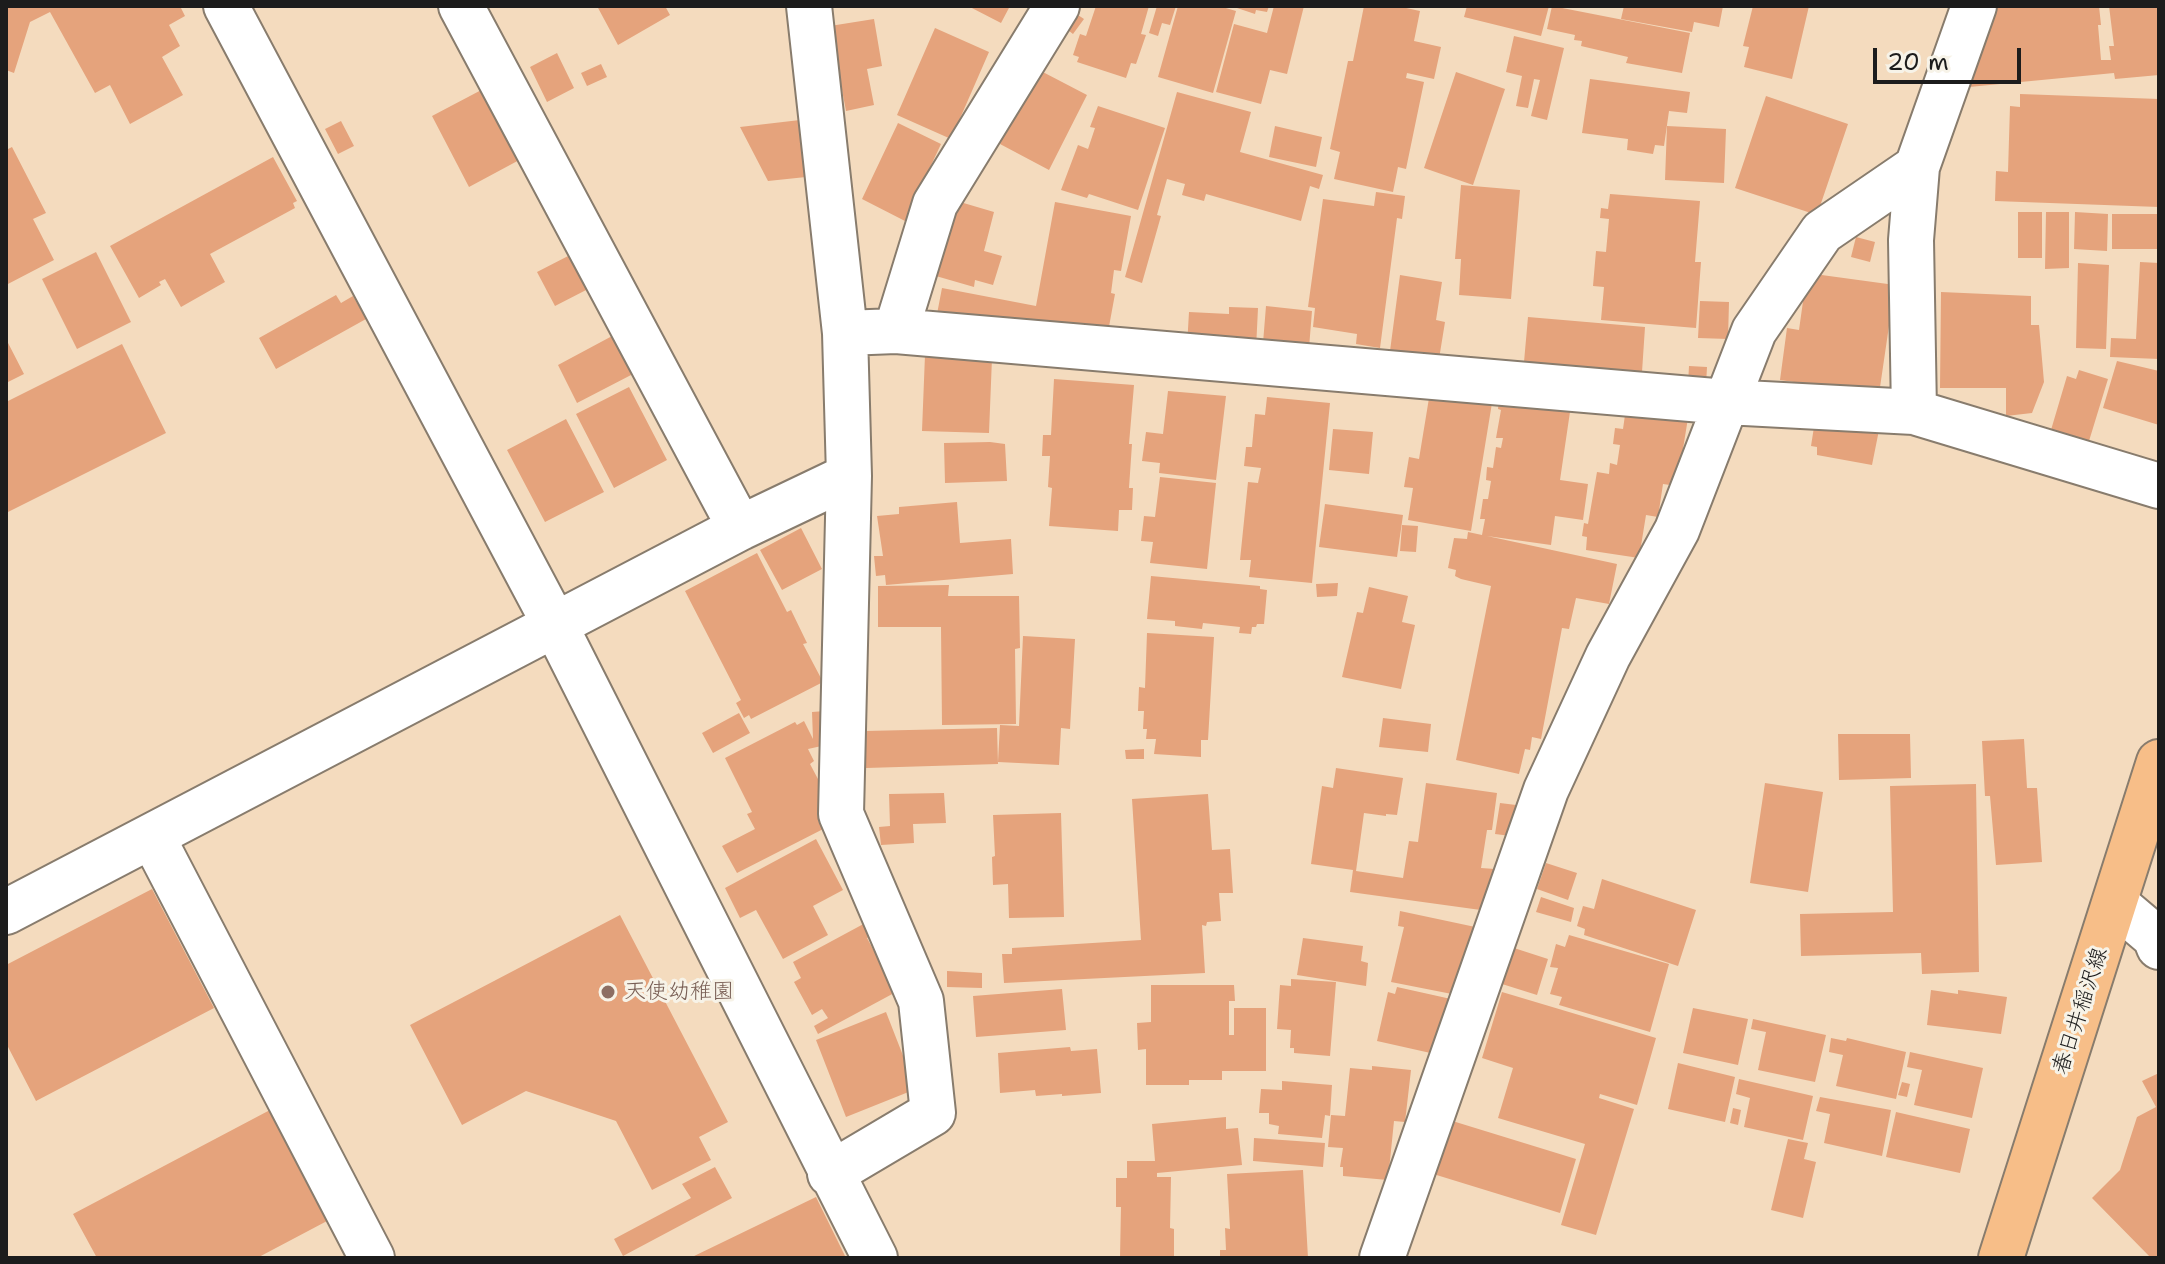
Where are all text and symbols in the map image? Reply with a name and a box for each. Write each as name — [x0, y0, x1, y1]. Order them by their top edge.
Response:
scale bar — [1877, 32, 2025, 82]
text: 20 m — [1887, 46, 1949, 78]
street label: 春日井稲沢線 — [2048, 944, 2114, 1078]
place label: 天使幼稚園 — [624, 979, 734, 1005]
marker: 天使幼稚園 — [599, 983, 617, 1001]

